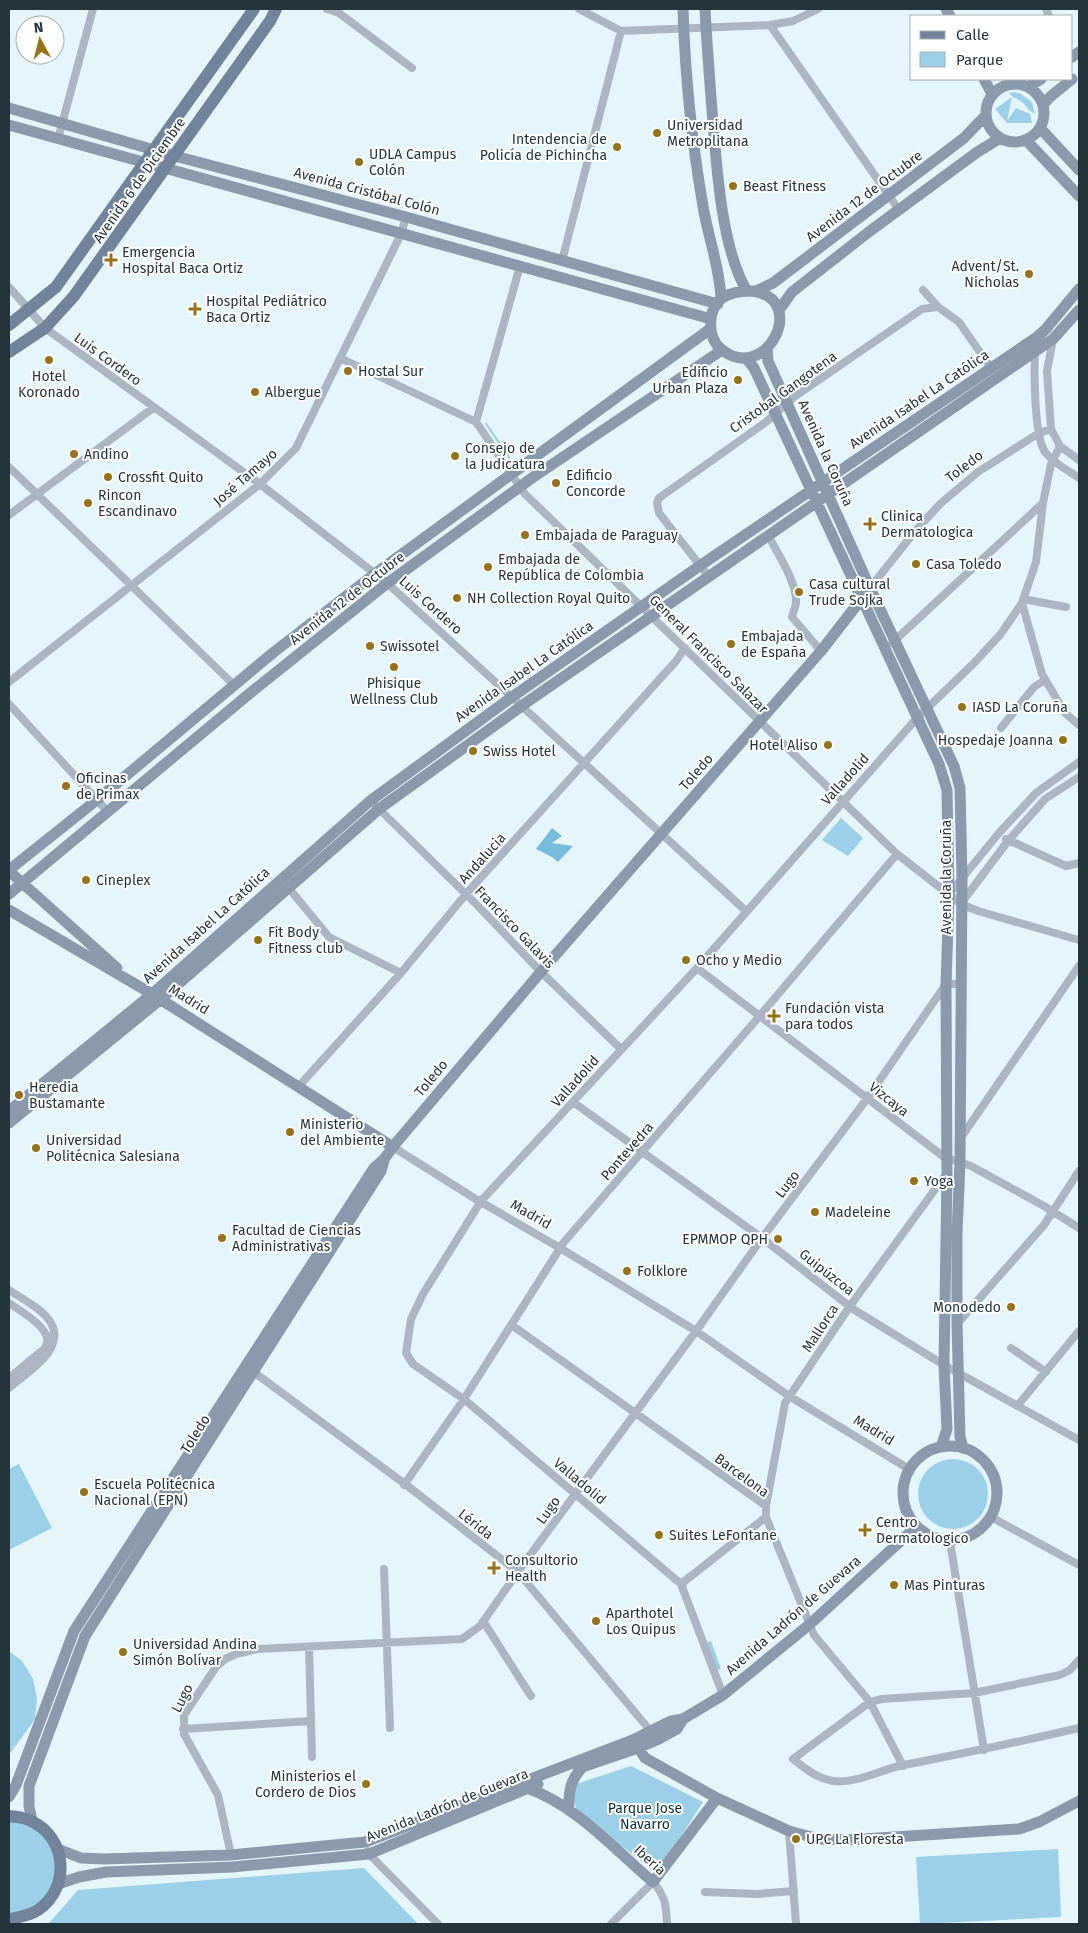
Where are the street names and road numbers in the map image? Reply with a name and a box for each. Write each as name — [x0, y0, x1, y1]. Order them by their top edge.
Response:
street label: Avenida 6 de Diciembre — [90, 114, 189, 246]
street label: Avenida 12 de Octubre — [803, 147, 926, 246]
street label: Avenida Cristóbal Colón — [292, 164, 442, 219]
street label: Luis Cordero — [71, 329, 145, 389]
street label: Avenida Isabel La Católica — [846, 346, 992, 453]
street label: Cristobal Gangotena — [726, 348, 840, 437]
street label: Avenida la Coruña — [794, 397, 857, 509]
street label: José Tamayo — [210, 445, 281, 510]
street label: Toledo — [942, 447, 987, 486]
street label: Avenida 12 de Octubre — [286, 548, 408, 649]
street label: Luis Cordero — [396, 573, 466, 638]
street label: General Francisco Salazar — [646, 591, 772, 718]
street label: Avenida Isabel La Católica — [452, 617, 597, 726]
street label: Valladolid — [818, 750, 873, 809]
street label: Toledo — [676, 751, 717, 794]
street label: Avenida la Coruña — [938, 820, 955, 934]
street label: Andalucia — [455, 829, 510, 887]
street label: Avenida Isabel La Católica — [139, 864, 273, 987]
street label: Francisco Galavis — [471, 883, 558, 972]
street label: Madrid — [165, 980, 212, 1018]
street label: Valladolid — [548, 1052, 603, 1111]
street label: Toledo — [411, 1056, 452, 1100]
street label: Vizcaya — [865, 1079, 912, 1120]
street label: Pontevedra — [597, 1119, 657, 1184]
street label: Lugo — [772, 1167, 803, 1201]
street label: Madrid — [507, 1196, 554, 1233]
street label: Guipúzcoa — [796, 1246, 858, 1299]
street label: Mallorca — [799, 1301, 842, 1355]
street label: Toledo — [177, 1412, 214, 1457]
street label: Madrid — [850, 1412, 897, 1449]
street label: Barcelona — [711, 1450, 772, 1501]
street label: Valladolid — [550, 1454, 609, 1508]
street label: Lugo — [533, 1493, 564, 1527]
street label: Lérida — [455, 1506, 497, 1543]
street label: Avenida Ladrón de Guevara — [722, 1552, 864, 1679]
street label: Lugo — [168, 1681, 197, 1716]
street label: Avenida Ladrón de Guevara — [364, 1765, 531, 1846]
street label: Iberia — [630, 1842, 669, 1879]

